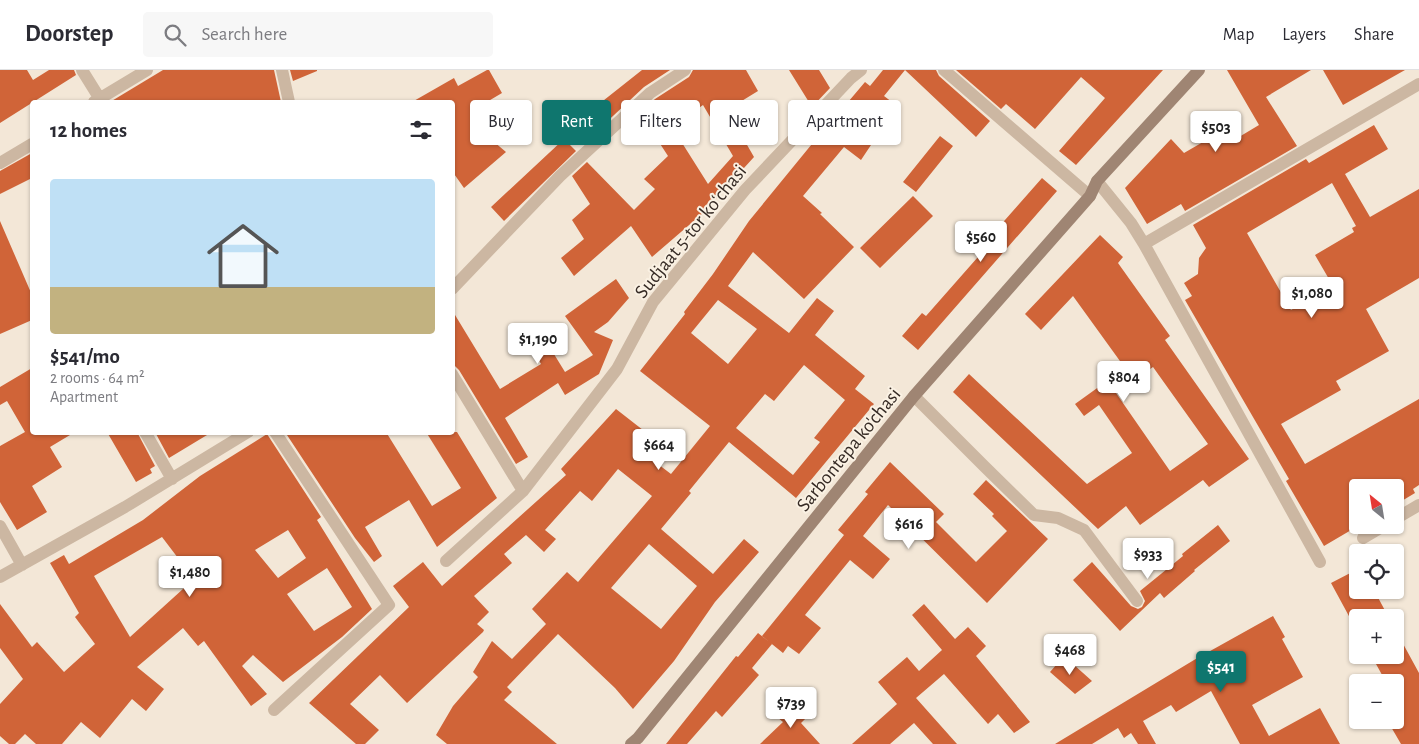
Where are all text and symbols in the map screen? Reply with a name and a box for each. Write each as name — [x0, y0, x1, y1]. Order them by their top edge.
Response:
search box — [143, 12, 493, 57]
icon: search — [161, 21, 189, 49]
text: Doorstep — [25, 22, 113, 46]
text: Search here — [201, 25, 287, 44]
text: Map — [1223, 26, 1254, 44]
text: Layers — [1282, 26, 1326, 44]
text: Share — [1354, 26, 1394, 44]
chip: Buy — [470, 100, 532, 145]
chip: Rent — [542, 100, 611, 145]
chip: Filters — [621, 100, 700, 145]
chip: New — [710, 100, 778, 145]
chip: Apartment — [788, 100, 901, 145]
pin: $503 — [1186, 111, 1246, 153]
icon: filters — [407, 116, 435, 144]
text: $503 — [1201, 119, 1231, 135]
text: 12 homes — [50, 120, 127, 141]
street label: Sudjaat 5-tor koʻchasi — [631, 161, 750, 302]
icon: home — [198, 211, 288, 301]
pin: $560 — [951, 220, 1011, 263]
text: $560 — [966, 229, 996, 245]
pin: $1,080 — [1271, 276, 1353, 319]
text: $1,080 — [1291, 285, 1333, 301]
pin: $1,190 — [497, 322, 579, 365]
text: $1,190 — [519, 331, 557, 347]
text: $541/mo — [50, 346, 120, 367]
pin: $804 — [1094, 360, 1154, 403]
text: $804 — [1108, 369, 1140, 385]
text: 2 rooms · 64 m² — [50, 370, 145, 386]
street label: Sarbontepa ko'chasi — [793, 384, 905, 515]
text: Apartment — [50, 389, 118, 405]
pin: $664 — [629, 428, 689, 471]
text: $664 — [644, 437, 674, 453]
north arrow — [1349, 479, 1404, 534]
map controls — [1349, 479, 1404, 729]
pin: $616 — [879, 508, 939, 550]
text: $616 — [895, 516, 923, 532]
pin: $933 — [1118, 538, 1178, 580]
button: locate — [1349, 544, 1404, 599]
text: $933 — [1134, 546, 1162, 562]
pin: $1,480 — [149, 556, 231, 598]
text: $1,480 — [170, 564, 210, 580]
button: + — [1349, 609, 1404, 664]
pin: $468 — [1040, 634, 1100, 676]
text: $468 — [1055, 642, 1085, 658]
pin: $541 — [1191, 650, 1251, 693]
text: $541 — [1207, 659, 1235, 675]
button: − — [1349, 674, 1404, 729]
pin: $739 — [761, 686, 821, 729]
text: $739 — [777, 695, 805, 711]

